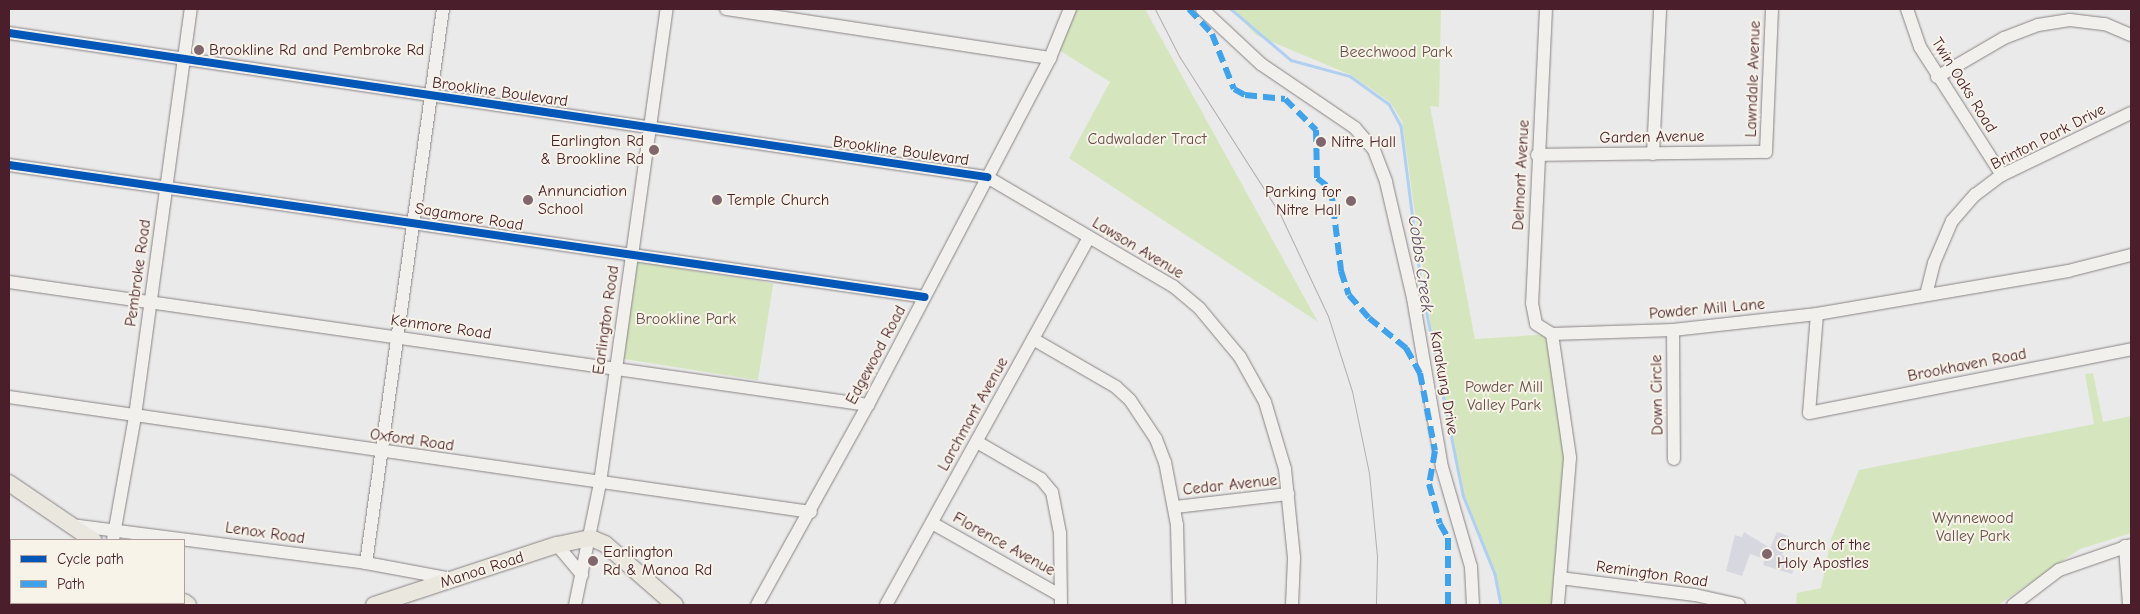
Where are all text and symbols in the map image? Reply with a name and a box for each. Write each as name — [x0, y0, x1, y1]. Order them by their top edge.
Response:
street label: Lawndale Avenue — [1741, 20, 1765, 138]
street label: Twin Oaks Road — [1927, 34, 2001, 136]
place label: Brookline Rd and Pembroke Rd — [209, 40, 424, 60]
park label: Beechwood Park — [1340, 42, 1452, 62]
marker: Brookline Rd and Pembroke Rd — [193, 44, 205, 56]
street label: Brookline Boulevard — [431, 73, 569, 111]
street label: Brinton Park Drive — [1988, 100, 2108, 174]
street label: Delmont Avenue — [1509, 119, 1533, 231]
street label: Garden Avenue — [1599, 126, 1705, 148]
park label: Cadwalader Tract — [1088, 129, 1206, 149]
place label: Earlington Rd & Brookline Rd — [541, 131, 644, 169]
street label: Brookline Boulevard — [832, 132, 970, 170]
place label: Nitre Hall — [1331, 132, 1396, 152]
marker: Nitre Hall — [1315, 136, 1327, 148]
marker: Earlington Rd & Brookline Rd — [648, 144, 660, 156]
place label: Annunciation School — [538, 181, 627, 219]
place label: Parking for Nitre Hall — [1265, 182, 1341, 220]
place label: Temple Church — [727, 190, 829, 210]
marker: Annunciation School — [522, 194, 534, 206]
marker: Temple Church — [711, 194, 723, 206]
marker: Parking for Nitre Hall — [1345, 195, 1357, 207]
street label: Sagamore Road — [413, 199, 525, 235]
street label: Lawson Avenue — [1089, 213, 1187, 283]
water label: Cobbs Creek — [1402, 214, 1438, 314]
street label: Pembroke Road — [121, 218, 155, 328]
street label: Earlington Road — [589, 264, 623, 376]
street label: Powder Mill Lane — [1648, 294, 1766, 324]
street label: Edgewood Road — [842, 302, 910, 408]
park label: Brookline Park — [636, 309, 736, 329]
street label: Kenmore Road — [389, 310, 493, 344]
street label: Karakung Drive — [1425, 330, 1463, 436]
street label: Brookhaven Road — [1906, 344, 2028, 386]
street label: Larchmont Avenue — [934, 354, 1012, 474]
street label: Down Circle — [1647, 354, 1667, 436]
park label: Powder Mill Valley Park — [1465, 377, 1543, 415]
street label: Oxford Road — [369, 425, 455, 455]
street label: Cedar Avenue — [1182, 470, 1278, 500]
street label: Florence Avenue — [950, 508, 1058, 580]
park label: Wynnewood Valley Park — [1932, 508, 2014, 546]
street label: Lenox Road — [224, 518, 306, 548]
place label: Church of the Holy Apostles — [1777, 535, 1870, 573]
legend — [10, 539, 185, 604]
place label: Earlington Rd & Manoa Rd — [603, 542, 712, 580]
street label: Manoa Road — [438, 547, 526, 593]
marker: Church of the Holy Apostles — [1761, 548, 1773, 560]
text: Cycle path — [57, 550, 124, 568]
marker: Earlington Rd & Manoa Rd — [587, 555, 599, 567]
street label: Remington Road — [1595, 557, 1709, 591]
text: Path — [57, 575, 85, 593]

